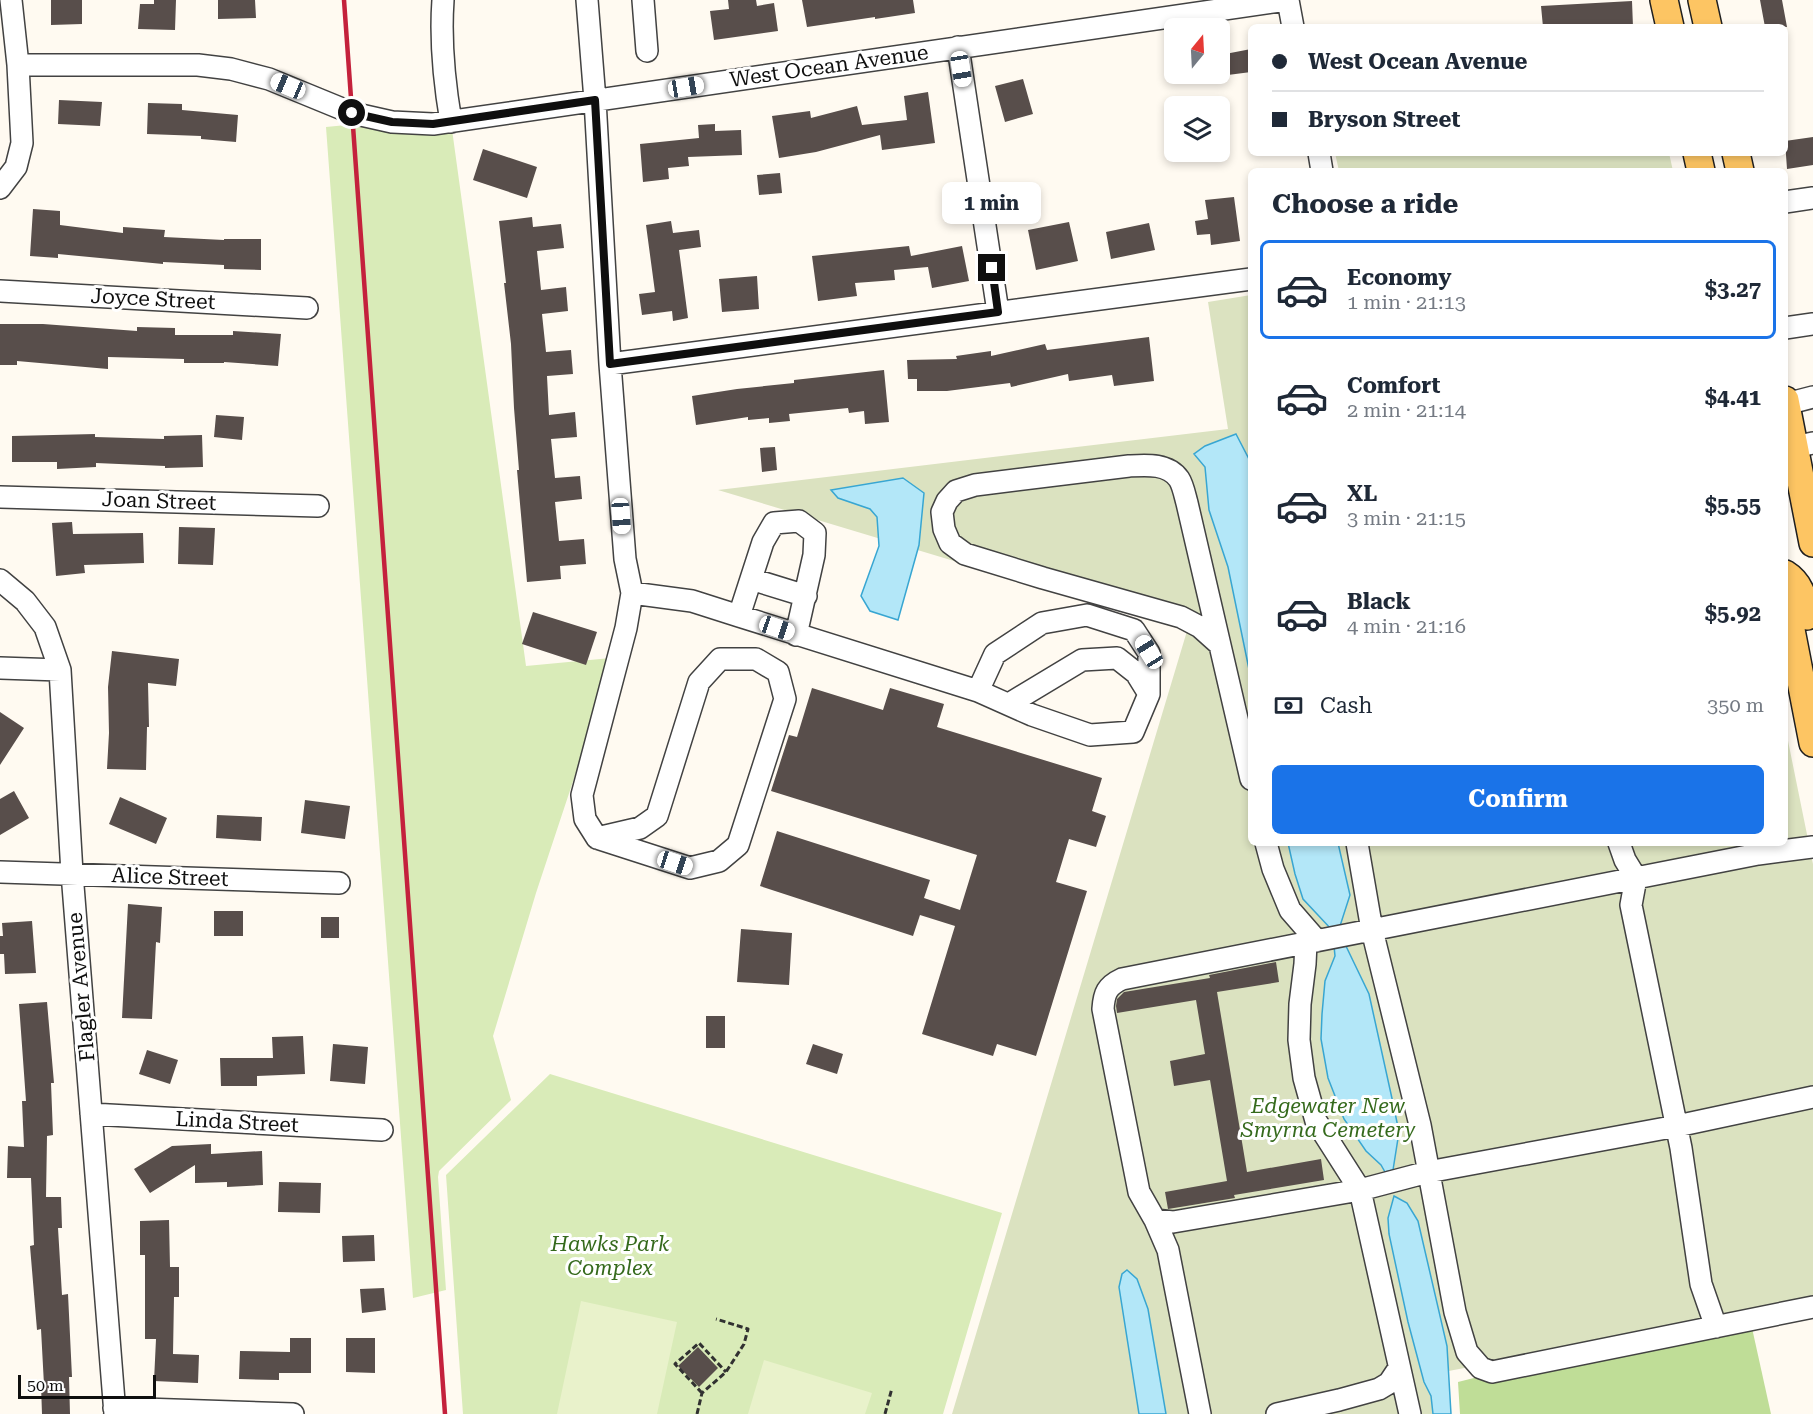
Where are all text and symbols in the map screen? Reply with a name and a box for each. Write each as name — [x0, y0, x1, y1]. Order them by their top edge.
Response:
north arrow — [1164, 18, 1230, 84]
map controls — [1164, 18, 1230, 162]
street label: West Ocean Avenue — [728, 40, 930, 92]
text: West Ocean Avenue — [1308, 49, 1528, 74]
car — [949, 50, 973, 88]
car — [268, 71, 308, 101]
car — [667, 75, 705, 99]
button: layers — [1164, 96, 1230, 162]
route start — [338, 99, 365, 126]
text: Bryson Street — [1308, 107, 1460, 132]
callout: 1 min — [942, 181, 1042, 223]
text: Choose a ride — [1272, 188, 1458, 220]
text: 1 min — [964, 191, 1019, 215]
route end — [978, 254, 1005, 281]
icon: car — [1275, 263, 1329, 317]
text: Economy — [1347, 265, 1451, 290]
text: $3.27 — [1705, 277, 1761, 302]
street label: Joyce Street — [90, 284, 216, 314]
text: 1 min · 21:13 — [1347, 290, 1466, 314]
icon: car — [1275, 371, 1329, 425]
text: Comfort — [1347, 373, 1440, 398]
text: $4.41 — [1705, 385, 1761, 410]
text: 2 min · 21:14 — [1347, 398, 1466, 422]
icon: car — [1275, 479, 1329, 533]
text: XL — [1347, 481, 1377, 506]
street label: Joan Street — [101, 487, 217, 515]
text: $5.55 — [1705, 493, 1761, 518]
car — [611, 497, 631, 535]
text: 3 min · 21:15 — [1347, 506, 1466, 530]
icon: car — [1275, 587, 1329, 641]
text: Black — [1347, 589, 1411, 614]
text: $5.92 — [1705, 601, 1761, 626]
car — [757, 614, 797, 642]
text: 4 min · 21:16 — [1347, 614, 1466, 638]
car — [1132, 632, 1166, 672]
icon: cash — [1272, 689, 1305, 722]
text: Cash — [1320, 693, 1372, 718]
text: 350 m — [1707, 693, 1764, 717]
button: Confirm — [1272, 765, 1764, 834]
car — [655, 849, 695, 877]
street label: Alice Street — [111, 863, 229, 891]
street label: Flagler Avenue — [63, 911, 99, 1063]
park label: Edgewater New Smyrna Cemetery — [1240, 1094, 1415, 1142]
street label: Linda Street — [175, 1107, 300, 1137]
park label: Hawks Park Complex — [550, 1232, 670, 1280]
scale bar — [18, 1372, 156, 1400]
text: 50 m — [27, 1376, 64, 1395]

